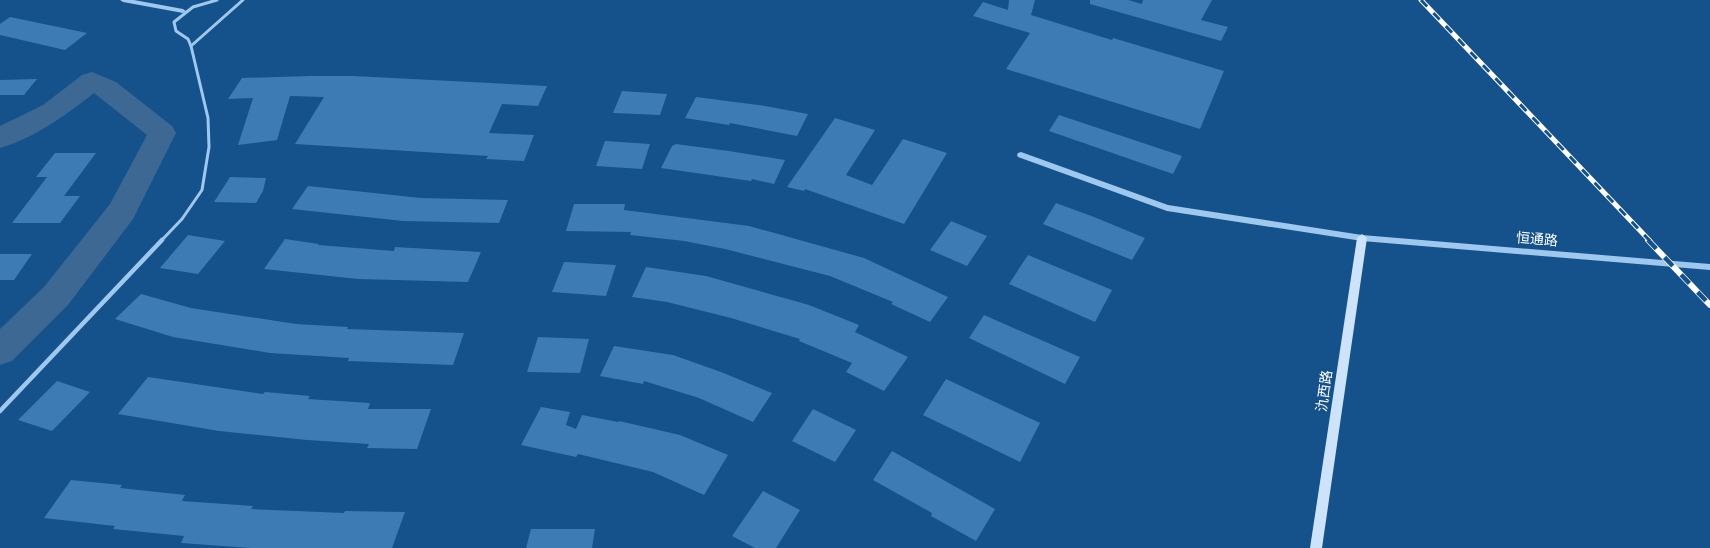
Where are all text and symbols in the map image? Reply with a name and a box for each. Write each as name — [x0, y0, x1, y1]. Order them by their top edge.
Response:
street label: 恒通路 — [1515, 228, 1559, 250]
street label: 氿西路 — [1312, 369, 1336, 413]

